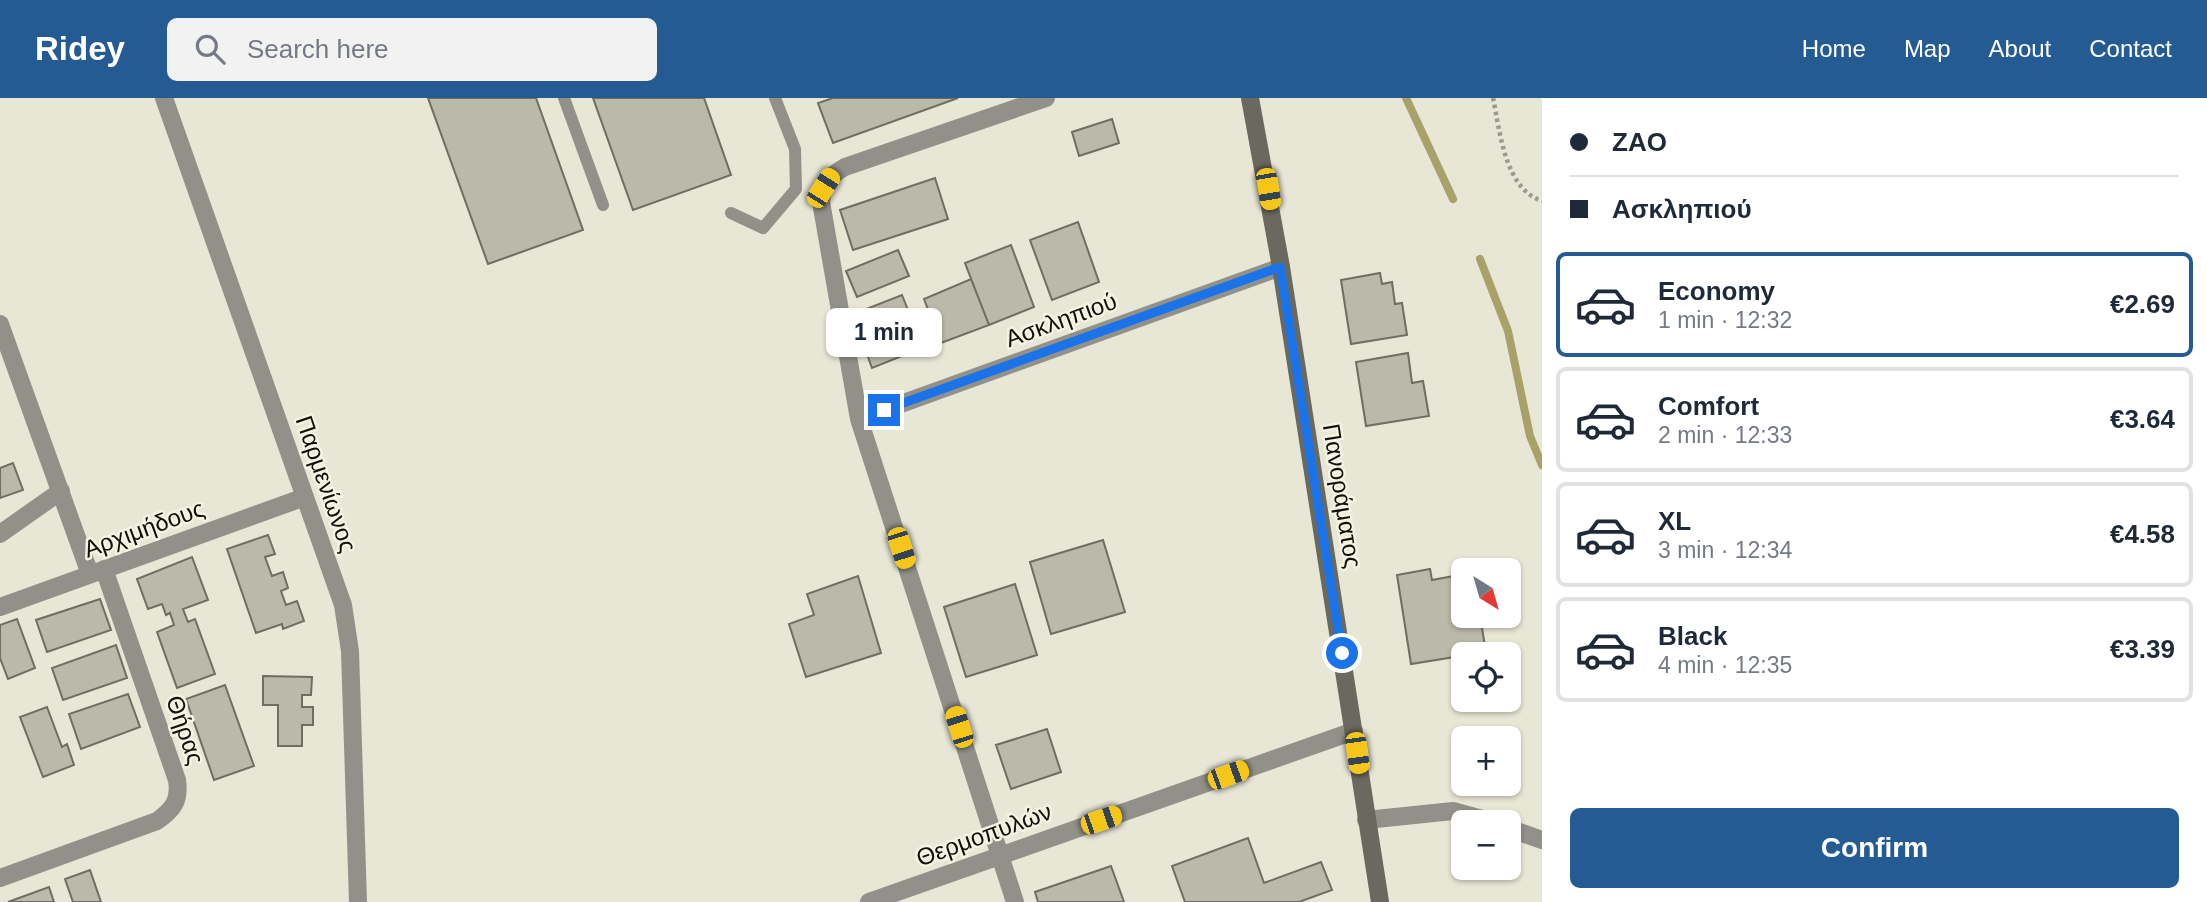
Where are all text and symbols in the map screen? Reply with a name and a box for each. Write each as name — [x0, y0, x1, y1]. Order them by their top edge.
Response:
search box — [167, 18, 657, 81]
text: Ridey — [35, 30, 125, 67]
icon: search — [191, 30, 229, 68]
text: Search here — [247, 34, 389, 64]
text: Home — [1802, 35, 1866, 62]
text: Map — [1904, 35, 1951, 62]
text: About — [1989, 35, 2051, 62]
text: Contact — [2089, 35, 2172, 62]
text: ZAO — [1612, 127, 1667, 157]
car — [803, 165, 844, 211]
car — [1255, 166, 1282, 212]
text: Ασκληπιού — [1612, 194, 1752, 224]
icon: car — [1574, 273, 1637, 336]
text: Economy — [1658, 276, 1775, 306]
street label: Ασκληπιού — [1001, 287, 1120, 352]
text: €2.69 — [2110, 289, 2175, 319]
text: 1 min · 12:32 — [1658, 307, 1792, 333]
callout: 1 min — [826, 308, 942, 358]
text: 1 min — [854, 319, 914, 345]
icon: car — [1574, 388, 1637, 451]
text: Comfort — [1658, 391, 1759, 421]
route end — [868, 394, 900, 426]
text: €3.64 — [2110, 404, 2175, 434]
street label: Παρμενίωνος — [291, 412, 362, 556]
street label: Πανοράματος — [1318, 422, 1367, 570]
text: 2 min · 12:33 — [1658, 422, 1792, 448]
street label: Αρχιμήδους — [80, 494, 208, 563]
icon: car — [1574, 503, 1637, 566]
text: XL — [1658, 506, 1691, 536]
text: €4.58 — [2110, 519, 2175, 549]
car — [885, 525, 918, 571]
text: 3 min · 12:34 — [1658, 537, 1792, 563]
north arrow — [1451, 558, 1521, 628]
map controls — [1451, 558, 1521, 880]
icon: car — [1574, 618, 1637, 681]
text: Black — [1658, 621, 1727, 651]
text: €3.39 — [2110, 634, 2175, 664]
route start — [1326, 637, 1358, 669]
button: locate — [1451, 642, 1521, 712]
text: 4 min · 12:35 — [1658, 652, 1792, 678]
street label: Θήρας — [161, 692, 210, 768]
car — [943, 704, 976, 750]
button: + — [1451, 726, 1521, 796]
car — [1344, 731, 1371, 775]
car — [1205, 758, 1252, 792]
street label: Θερμοπυλών — [913, 798, 1055, 871]
car — [1078, 803, 1125, 837]
button: Confirm — [1570, 808, 2179, 888]
button: − — [1451, 810, 1521, 880]

